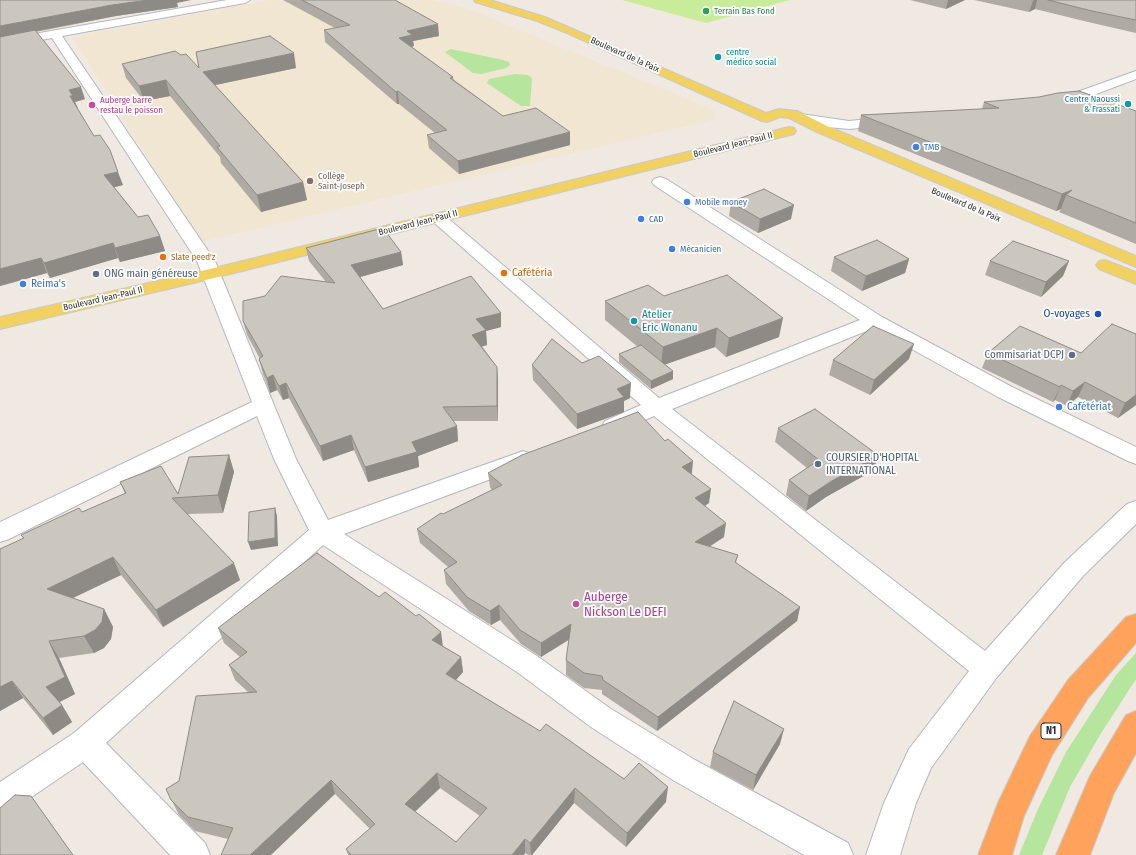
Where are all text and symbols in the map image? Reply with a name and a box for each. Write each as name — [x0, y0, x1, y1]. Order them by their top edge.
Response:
marker: Terrain Bas Fond — [701, 6, 711, 16]
place label: Terrain Bas Fond — [714, 6, 775, 16]
street label: Boulevard de la Paix — [589, 35, 661, 75]
place label: centre médico social — [726, 47, 776, 68]
marker: centre médico social — [713, 52, 723, 62]
place label: Centre Naoussi & Frassati — [1065, 94, 1120, 115]
place label: Auberge barre restau le poisson — [100, 95, 163, 116]
marker: Centre Naoussi & Frassati — [1123, 99, 1133, 109]
marker: Auberge barre restau le poisson — [87, 100, 97, 110]
street label: Boulevard Jean-Paul II — [692, 130, 774, 160]
marker: TMB — [911, 142, 921, 152]
place label: TMB — [924, 142, 939, 152]
place label: Collège Saint-Joseph — [318, 171, 365, 192]
marker: Collège Saint-Joseph — [305, 176, 315, 186]
street label: Boulevard de la Paix — [930, 186, 1002, 224]
marker: Mobile money — [682, 197, 692, 207]
place label: Mobile money — [695, 197, 747, 207]
street label: Boulevard Jean-Paul II — [377, 208, 459, 238]
marker: CAD — [636, 214, 646, 224]
place label: CAD — [649, 214, 664, 224]
marker: Mécanicien — [667, 244, 677, 254]
place label: Mécanicien — [680, 244, 721, 254]
marker: Slate peed'z — [158, 252, 168, 262]
place label: Slate peed'z — [171, 252, 215, 262]
place label: Cafétéria — [512, 266, 552, 280]
place label: ONG main généreuse — [104, 267, 198, 281]
marker: Cafétéria — [499, 268, 509, 278]
marker: ONG main généreuse — [91, 269, 101, 279]
place label: Reima's — [31, 277, 66, 291]
marker: Reima's — [18, 279, 28, 289]
street label: Boulevard Jean-Paul II — [62, 285, 144, 313]
place label: O-voyages — [1043, 307, 1090, 321]
place label: Atelier Eric Wonanu — [642, 308, 698, 334]
marker: O-voyages — [1093, 309, 1103, 319]
marker: Atelier Eric Wonanu — [629, 316, 639, 326]
place label: Commisariat DCPJ — [985, 348, 1064, 362]
marker: Commisariat DCPJ — [1067, 350, 1077, 360]
place label: Cafétériat — [1067, 400, 1111, 414]
marker: Cafétériat — [1054, 402, 1064, 412]
place label: COURSIER D'HOPITAL INTERNATIONAL — [826, 451, 919, 477]
marker: COURSIER D'HOPITAL INTERNATIONAL — [813, 459, 823, 469]
place label: Auberge Nickson Le DEFI — [584, 589, 667, 620]
marker: Auberge Nickson Le DEFI — [571, 599, 581, 609]
road number: N1 — [1041, 723, 1061, 739]

